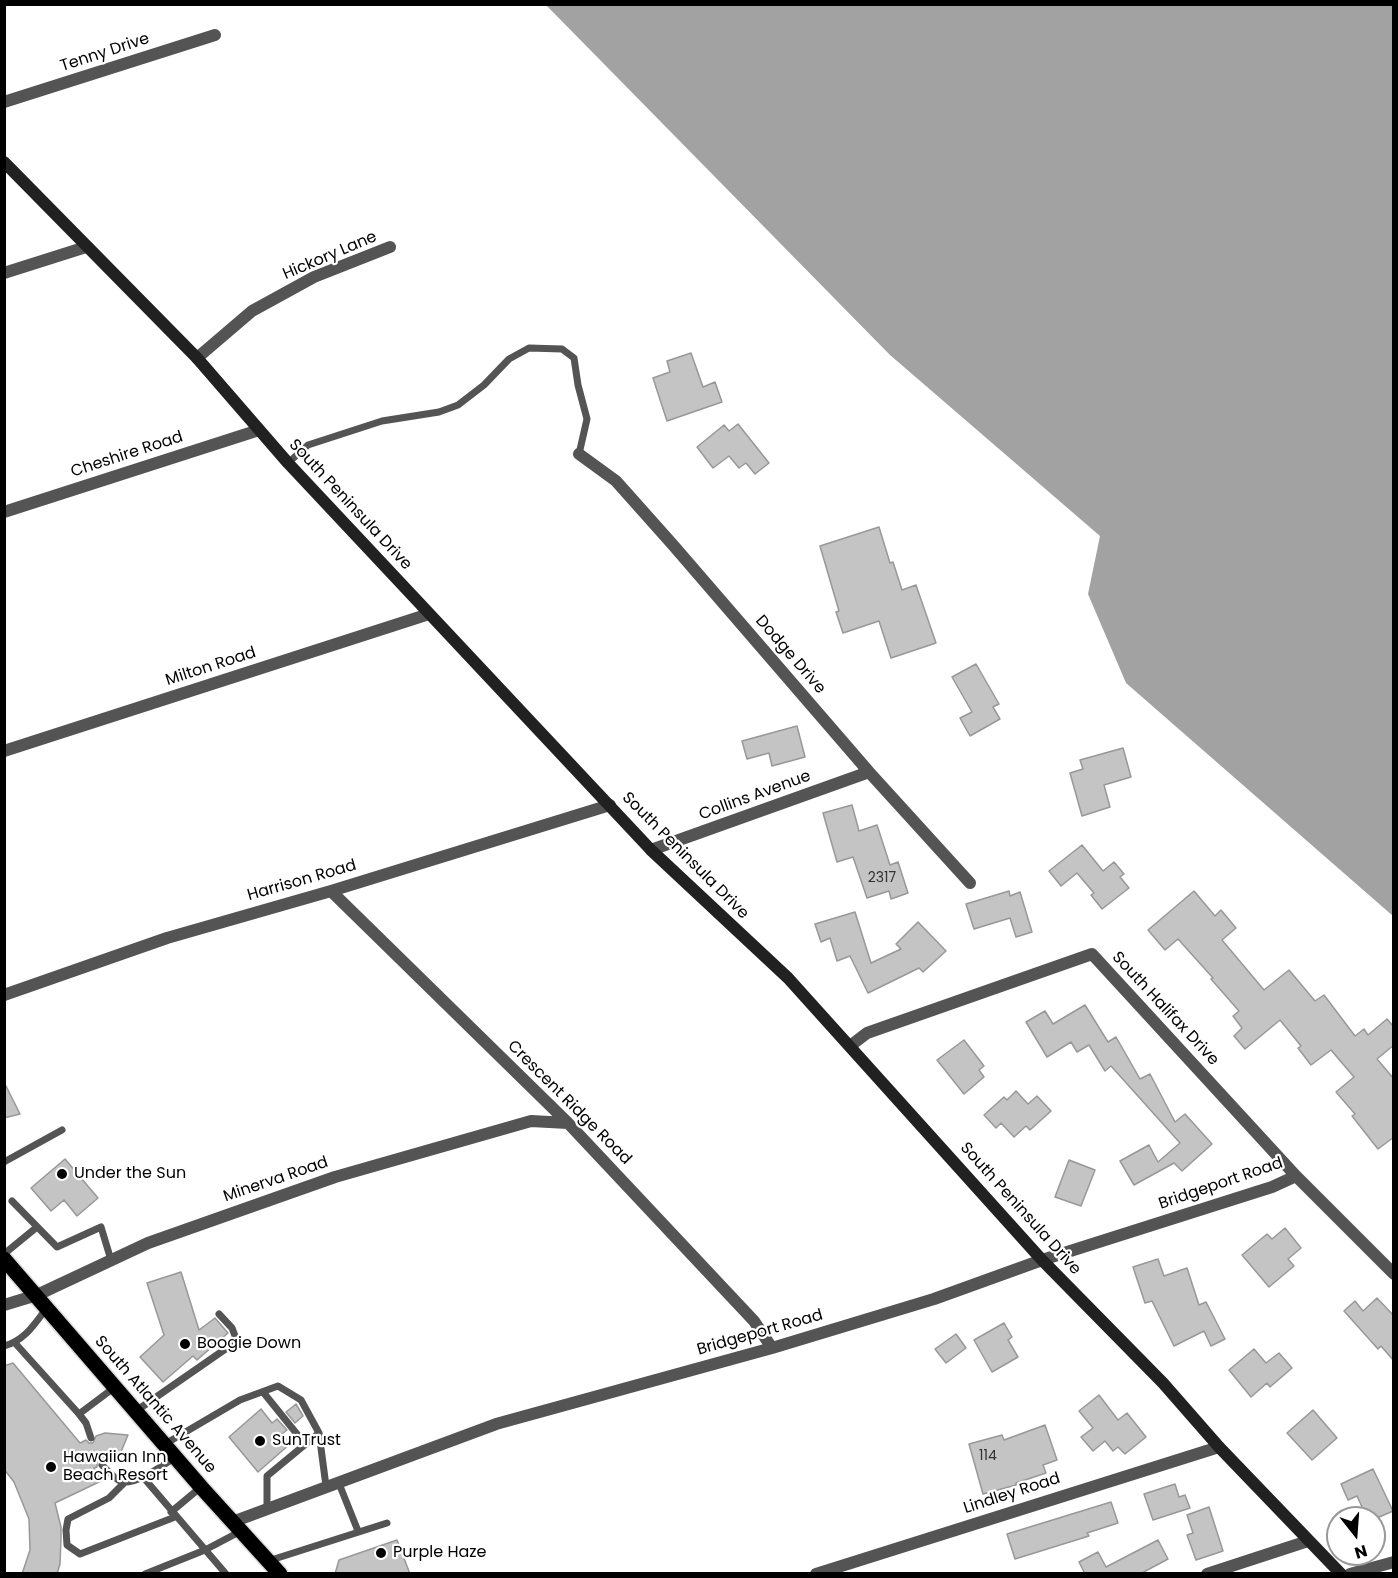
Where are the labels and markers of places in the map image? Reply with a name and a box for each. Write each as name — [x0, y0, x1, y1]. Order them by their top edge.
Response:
place label: Under the Sun — [74, 1164, 186, 1184]
marker: Under the Sun — [55, 1167, 69, 1181]
place label: Boogie Down — [197, 1334, 301, 1354]
marker: Boogie Down — [178, 1337, 192, 1351]
place label: SunTrust — [272, 1431, 341, 1451]
marker: SunTrust — [253, 1434, 267, 1448]
place label: Hawaiian Inn Beach Resort — [63, 1448, 168, 1486]
marker: Hawaiian Inn Beach Resort — [44, 1460, 58, 1474]
place label: Purple Haze — [393, 1543, 487, 1563]
marker: Purple Haze — [374, 1546, 388, 1560]

